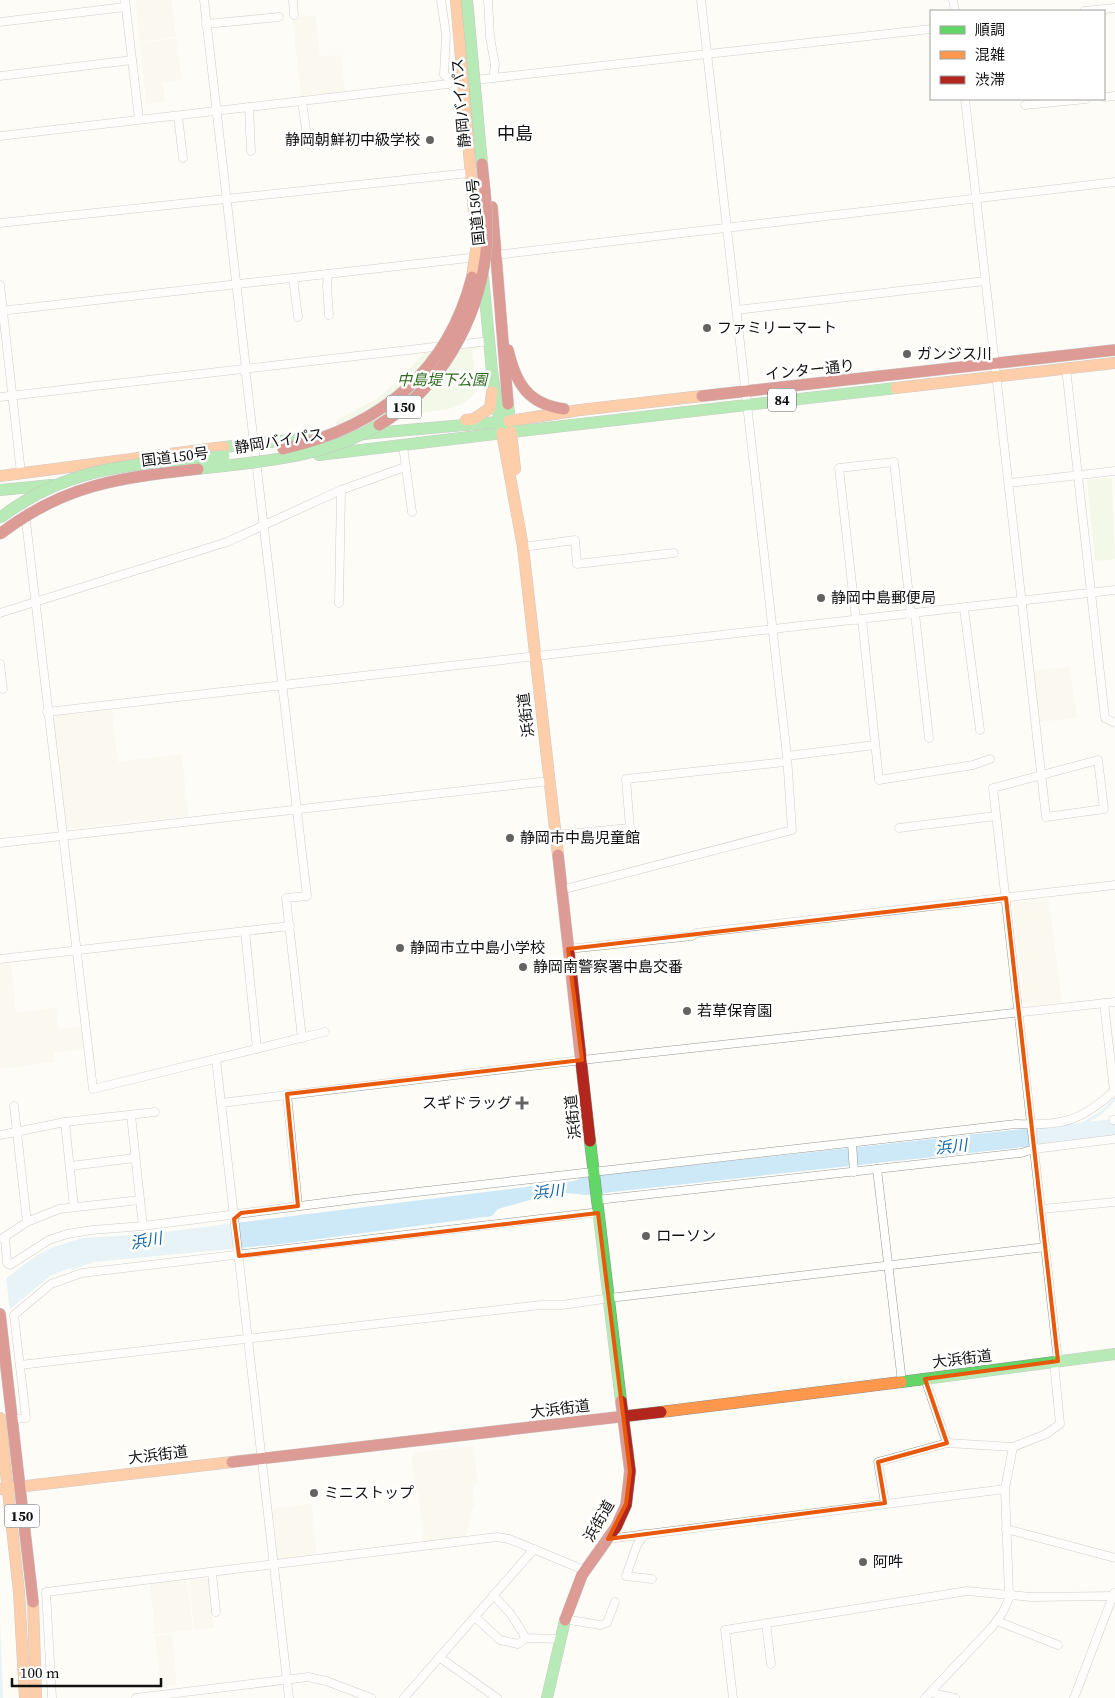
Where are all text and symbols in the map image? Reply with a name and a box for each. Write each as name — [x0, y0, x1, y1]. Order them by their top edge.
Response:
legend — [930, 10, 1105, 100]
text: 順調 — [975, 19, 1005, 40]
text: 混雑 — [975, 44, 1005, 65]
street label: 静岡バイパス — [446, 57, 475, 149]
text: 渋滞 — [975, 69, 1005, 90]
district label: 中島 — [497, 121, 533, 146]
place label: 静岡朝鮮初中級学校 — [285, 129, 420, 150]
marker: 静岡朝鮮初中級学校 — [424, 134, 436, 146]
street label: 国道150号 — [462, 177, 489, 247]
place label: ファミリーマート — [717, 317, 837, 338]
marker: ファミリーマート — [701, 322, 713, 334]
place label: ガンジス川 — [917, 343, 992, 364]
marker: ガンジス川 — [901, 348, 913, 360]
street label: インター通り — [764, 354, 856, 385]
park label: 中島堤下公園 — [397, 369, 489, 390]
road number: 84 — [768, 388, 796, 412]
road number: 150 — [386, 396, 422, 418]
street label: 静岡バイパス — [233, 423, 325, 458]
street label: 国道150号 — [140, 442, 210, 471]
place label: 静岡中島郵便局 — [831, 587, 936, 608]
marker: 静岡中島郵便局 — [815, 592, 827, 604]
street label: 浜街道 — [512, 691, 539, 739]
place label: 静岡市中島児童館 — [520, 827, 640, 848]
marker: 静岡市中島児童館 — [504, 832, 516, 844]
place label: 静岡市立中島小学校 — [410, 937, 545, 958]
marker: 静岡市立中島小学校 — [394, 942, 406, 954]
place label: 静岡南警察署中島交番 — [533, 956, 683, 977]
marker: 静岡南警察署中島交番 — [517, 961, 529, 973]
place label: 若草保育園 — [697, 1000, 772, 1021]
marker: 若草保育園 — [681, 1005, 693, 1017]
place label: スギドラッグ — [422, 1092, 512, 1113]
street label: 浜街道 — [560, 1094, 585, 1141]
marker: スギドラッグ — [516, 1097, 528, 1109]
water label: 浜川 — [934, 1133, 970, 1159]
water label: 浜川 — [531, 1178, 567, 1204]
place label: ローソン — [656, 1225, 716, 1246]
water label: 浜川 — [128, 1226, 166, 1254]
marker: ローソン — [640, 1230, 652, 1242]
street label: 大浜街道 — [931, 1344, 993, 1373]
street label: 大浜街道 — [529, 1394, 591, 1423]
street label: 大浜街道 — [127, 1440, 189, 1469]
place label: ミニストップ — [324, 1482, 414, 1503]
marker: ミニストップ — [308, 1487, 320, 1499]
street label: 浜街道 — [578, 1496, 619, 1545]
road number: 150 — [5, 1504, 40, 1528]
place label: 阿吽 — [873, 1551, 903, 1572]
marker: 阿吽 — [857, 1556, 869, 1568]
scale bar — [12, 1656, 161, 1688]
text: 100 m — [20, 1662, 60, 1683]

